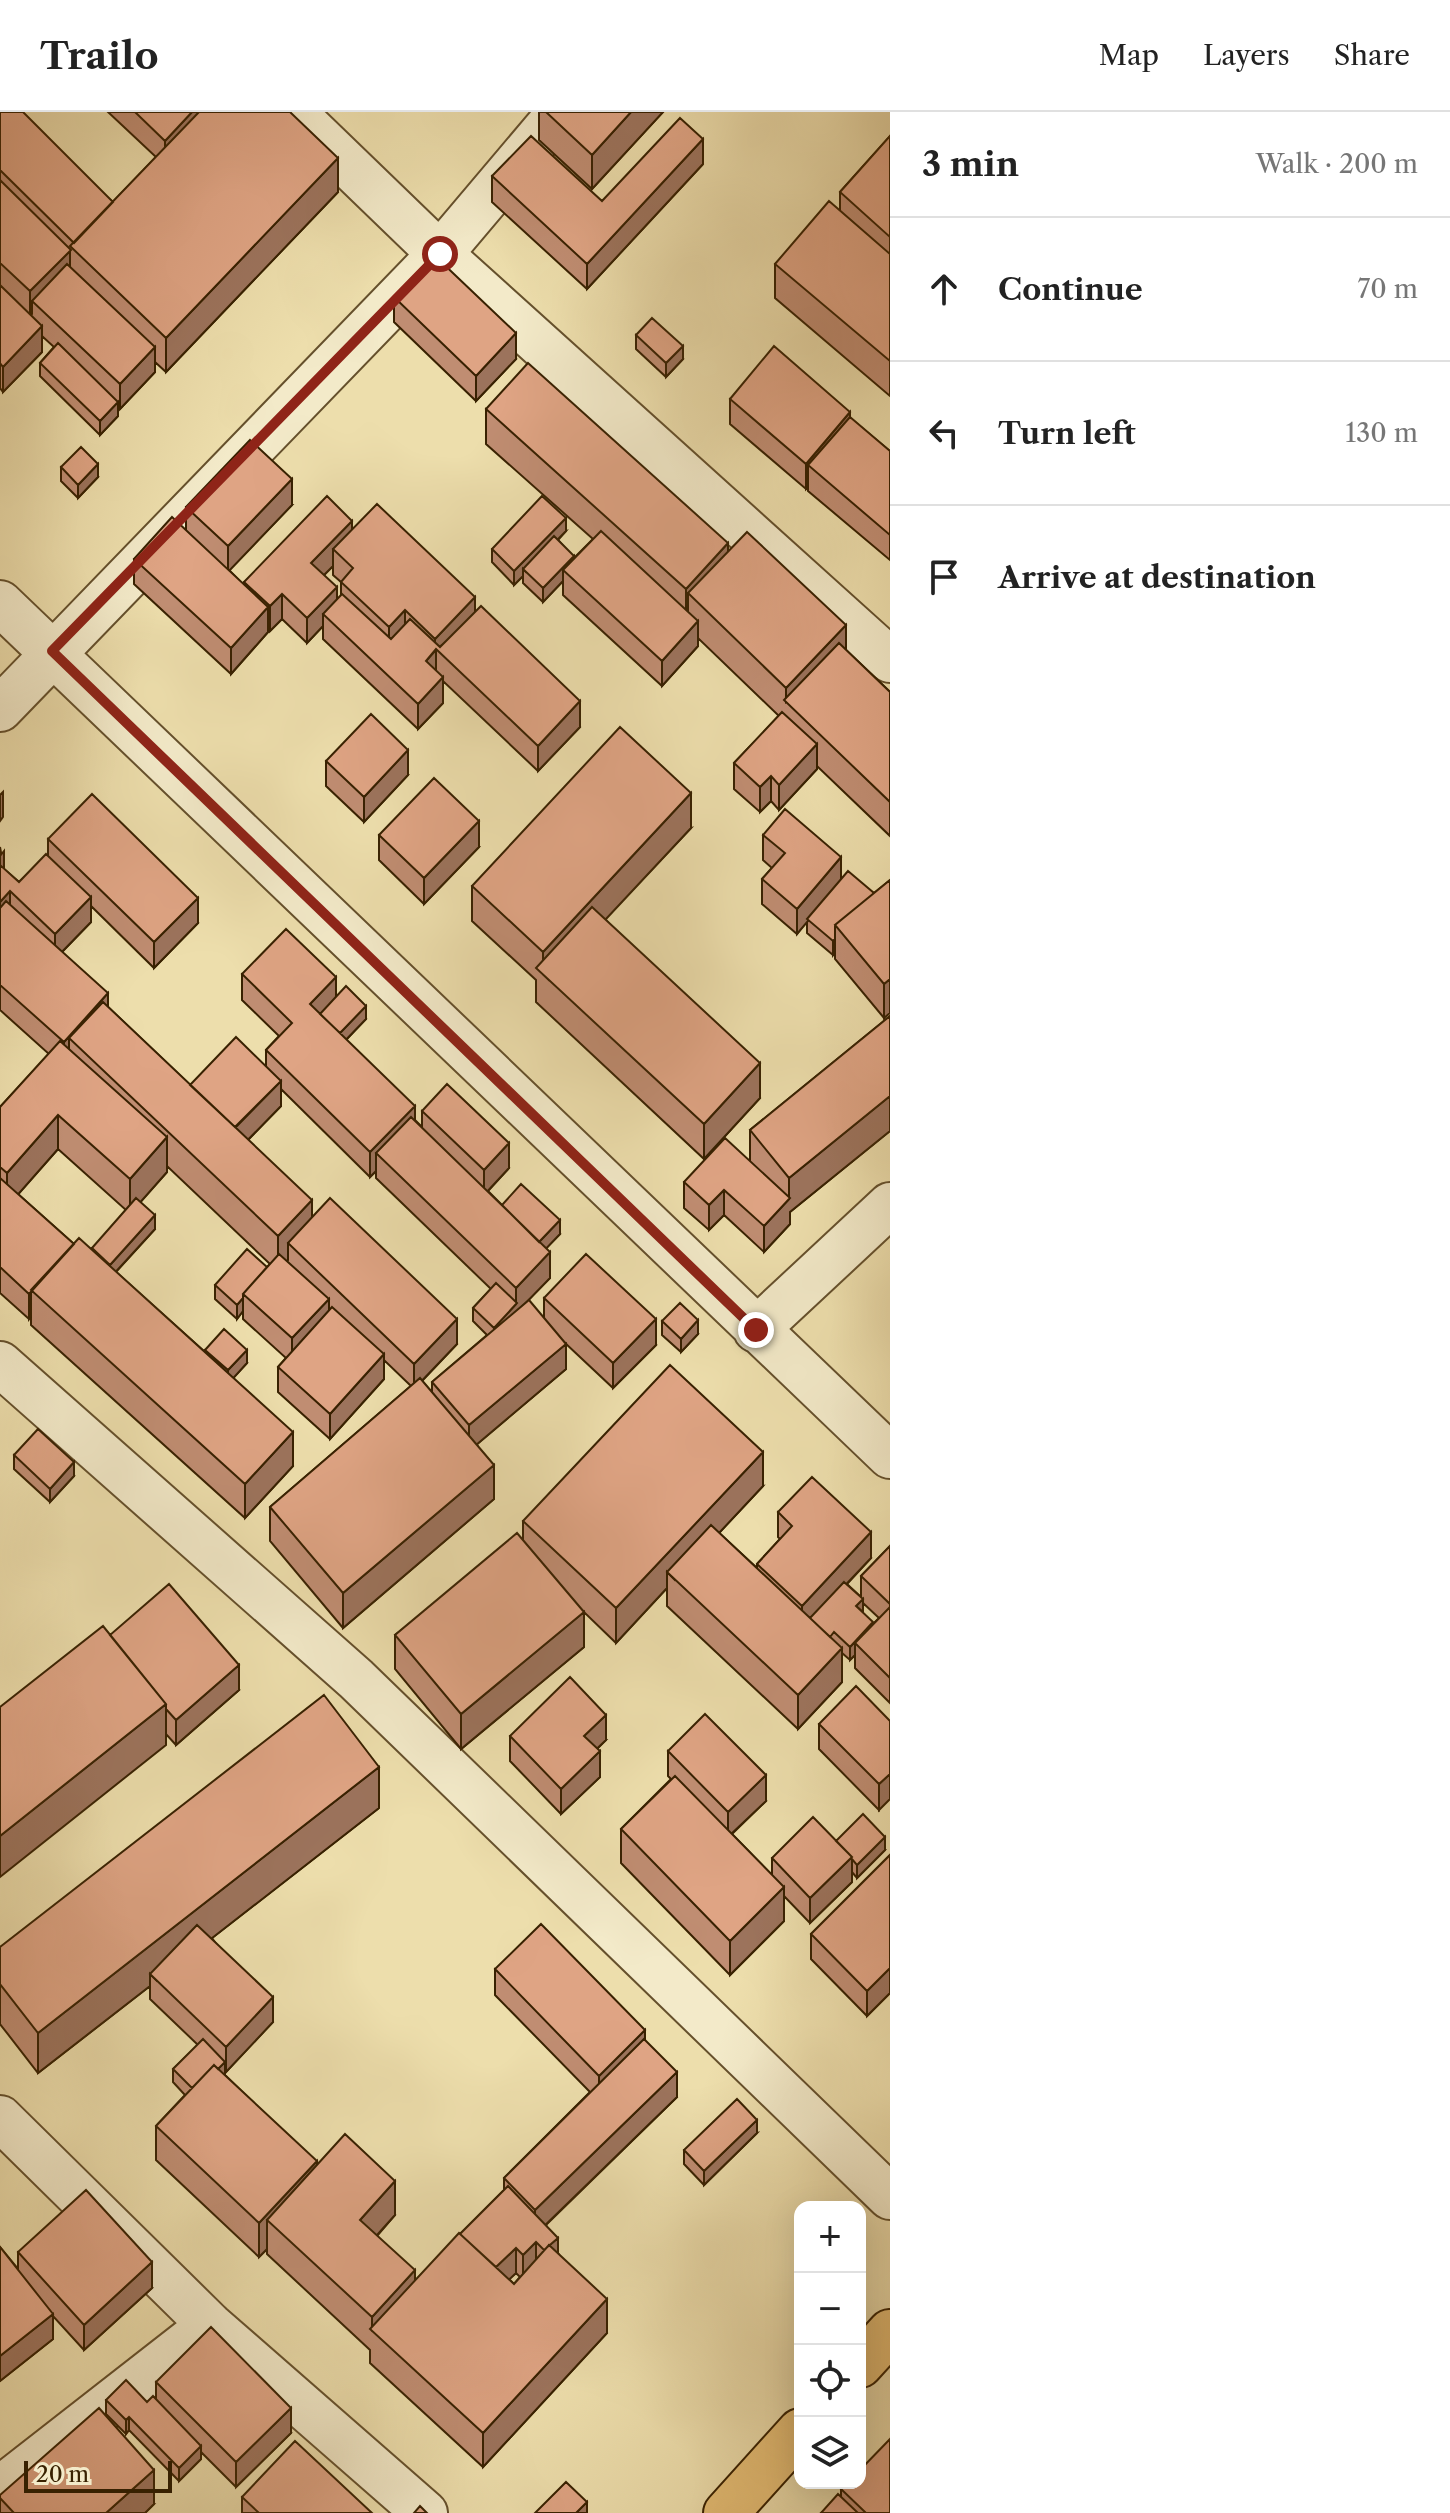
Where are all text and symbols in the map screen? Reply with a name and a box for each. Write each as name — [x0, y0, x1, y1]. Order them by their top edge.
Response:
text: Trailo — [40, 32, 159, 79]
text: Map — [1099, 38, 1159, 72]
text: Layers — [1203, 38, 1290, 72]
text: Share — [1334, 38, 1410, 72]
text: 3 min — [922, 143, 1019, 185]
text: Walk · 200 m — [1256, 148, 1418, 180]
route start — [422, 236, 458, 272]
icon: ahead — [922, 267, 966, 311]
text: Continue — [998, 271, 1143, 308]
text: 70 m — [1358, 273, 1418, 305]
icon: left — [922, 411, 966, 455]
text: Turn left — [998, 415, 1135, 452]
text: 130 m — [1345, 417, 1418, 449]
icon: arrive — [922, 555, 966, 599]
text: Arrive at destination — [998, 559, 1316, 596]
route end — [738, 1312, 774, 1348]
map controls — [794, 2201, 866, 2489]
button: + — [794, 2201, 866, 2273]
button: − — [794, 2273, 866, 2345]
button: locate — [794, 2345, 866, 2417]
button: layers — [794, 2417, 866, 2489]
scale bar — [24, 2457, 172, 2493]
text: 20 m — [36, 2461, 89, 2488]

